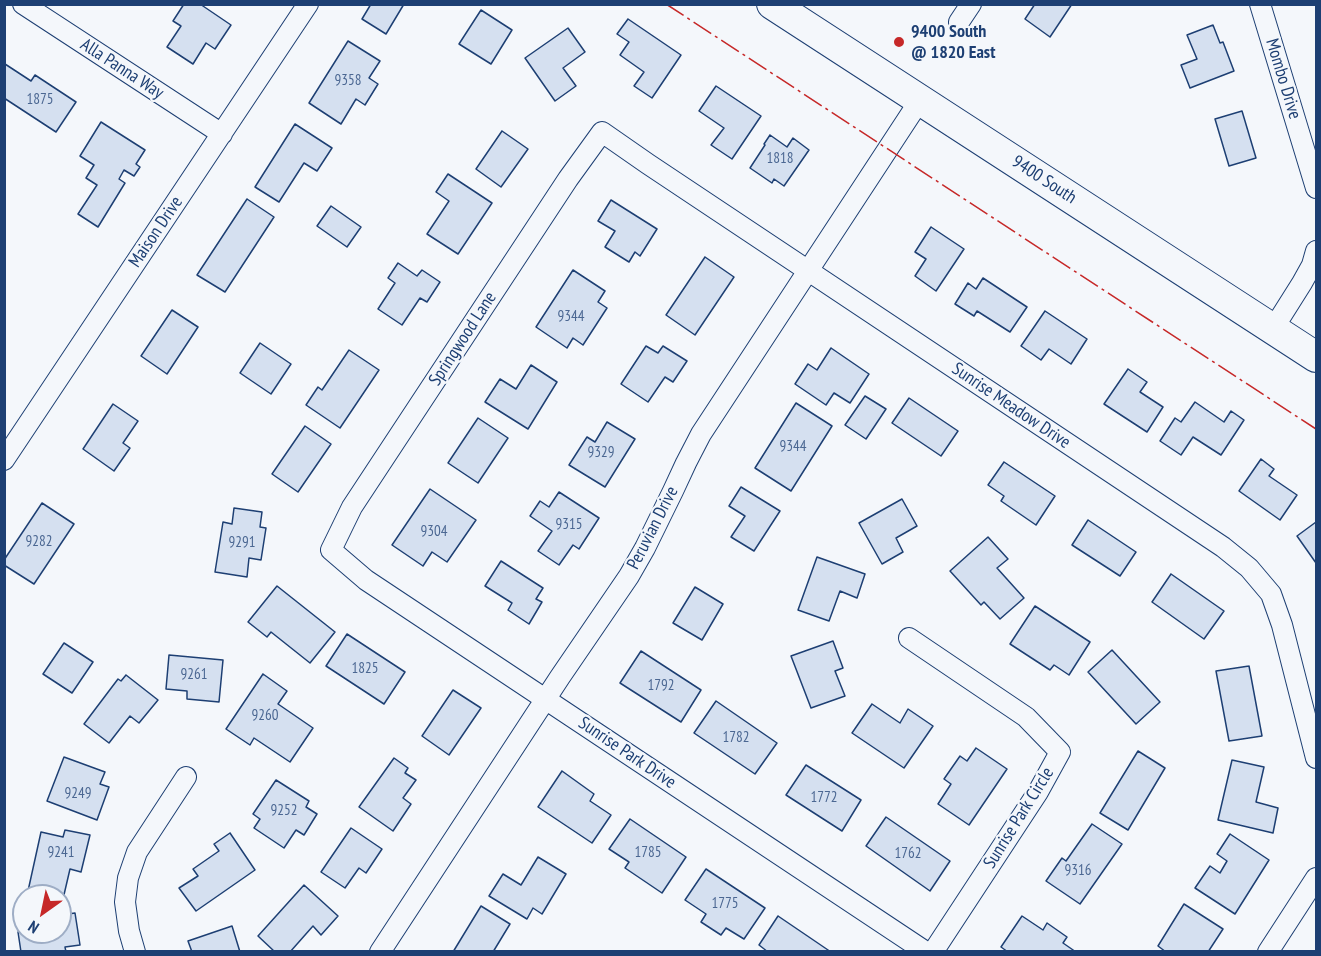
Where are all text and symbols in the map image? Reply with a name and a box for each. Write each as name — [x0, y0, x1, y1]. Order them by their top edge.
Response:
place label: 9400 South @ 1820 East — [911, 21, 995, 63]
street label: Alla Panna Way — [76, 34, 168, 104]
marker: 9400 South @ 1820 East — [892, 35, 906, 49]
street label: Mombo Drive — [1261, 36, 1305, 122]
house number: 9358 — [335, 72, 361, 90]
house number: 1875 — [27, 91, 53, 109]
house number: 1818 — [767, 150, 793, 168]
street label: 9400 South — [1008, 151, 1080, 209]
street label: Maison Drive — [124, 192, 188, 272]
street label: Springwood Lane — [425, 288, 501, 390]
house number: 9344 — [558, 308, 584, 326]
street label: Sunrise Meadow Drive — [948, 358, 1074, 454]
house number: 9344 — [780, 438, 806, 456]
house number: 9329 — [588, 444, 614, 462]
street label: Peruvian Drive — [623, 483, 683, 573]
house number: 9315 — [556, 516, 582, 534]
house number: 9304 — [421, 523, 447, 541]
house number: 9282 — [26, 533, 52, 551]
house number: 9291 — [229, 534, 255, 552]
house number: 1825 — [352, 660, 378, 678]
house number: 9261 — [181, 666, 207, 684]
house number: 1792 — [648, 677, 674, 695]
house number: 9260 — [252, 707, 278, 725]
street label: Sunrise Park Drive — [574, 712, 680, 794]
house number: 1782 — [723, 729, 749, 747]
street label: Sunrise Park Circle — [979, 763, 1059, 873]
house number: 9249 — [65, 785, 91, 803]
house number: 1772 — [811, 789, 837, 807]
house number: 9252 — [271, 802, 297, 820]
house number: 9241 — [48, 844, 74, 862]
house number: 1785 — [635, 844, 661, 862]
house number: 1762 — [895, 845, 921, 863]
house number: 9316 — [1065, 862, 1091, 880]
north arrow — [12, 884, 72, 944]
house number: 1775 — [712, 895, 738, 913]
text: N — [24, 917, 42, 938]

